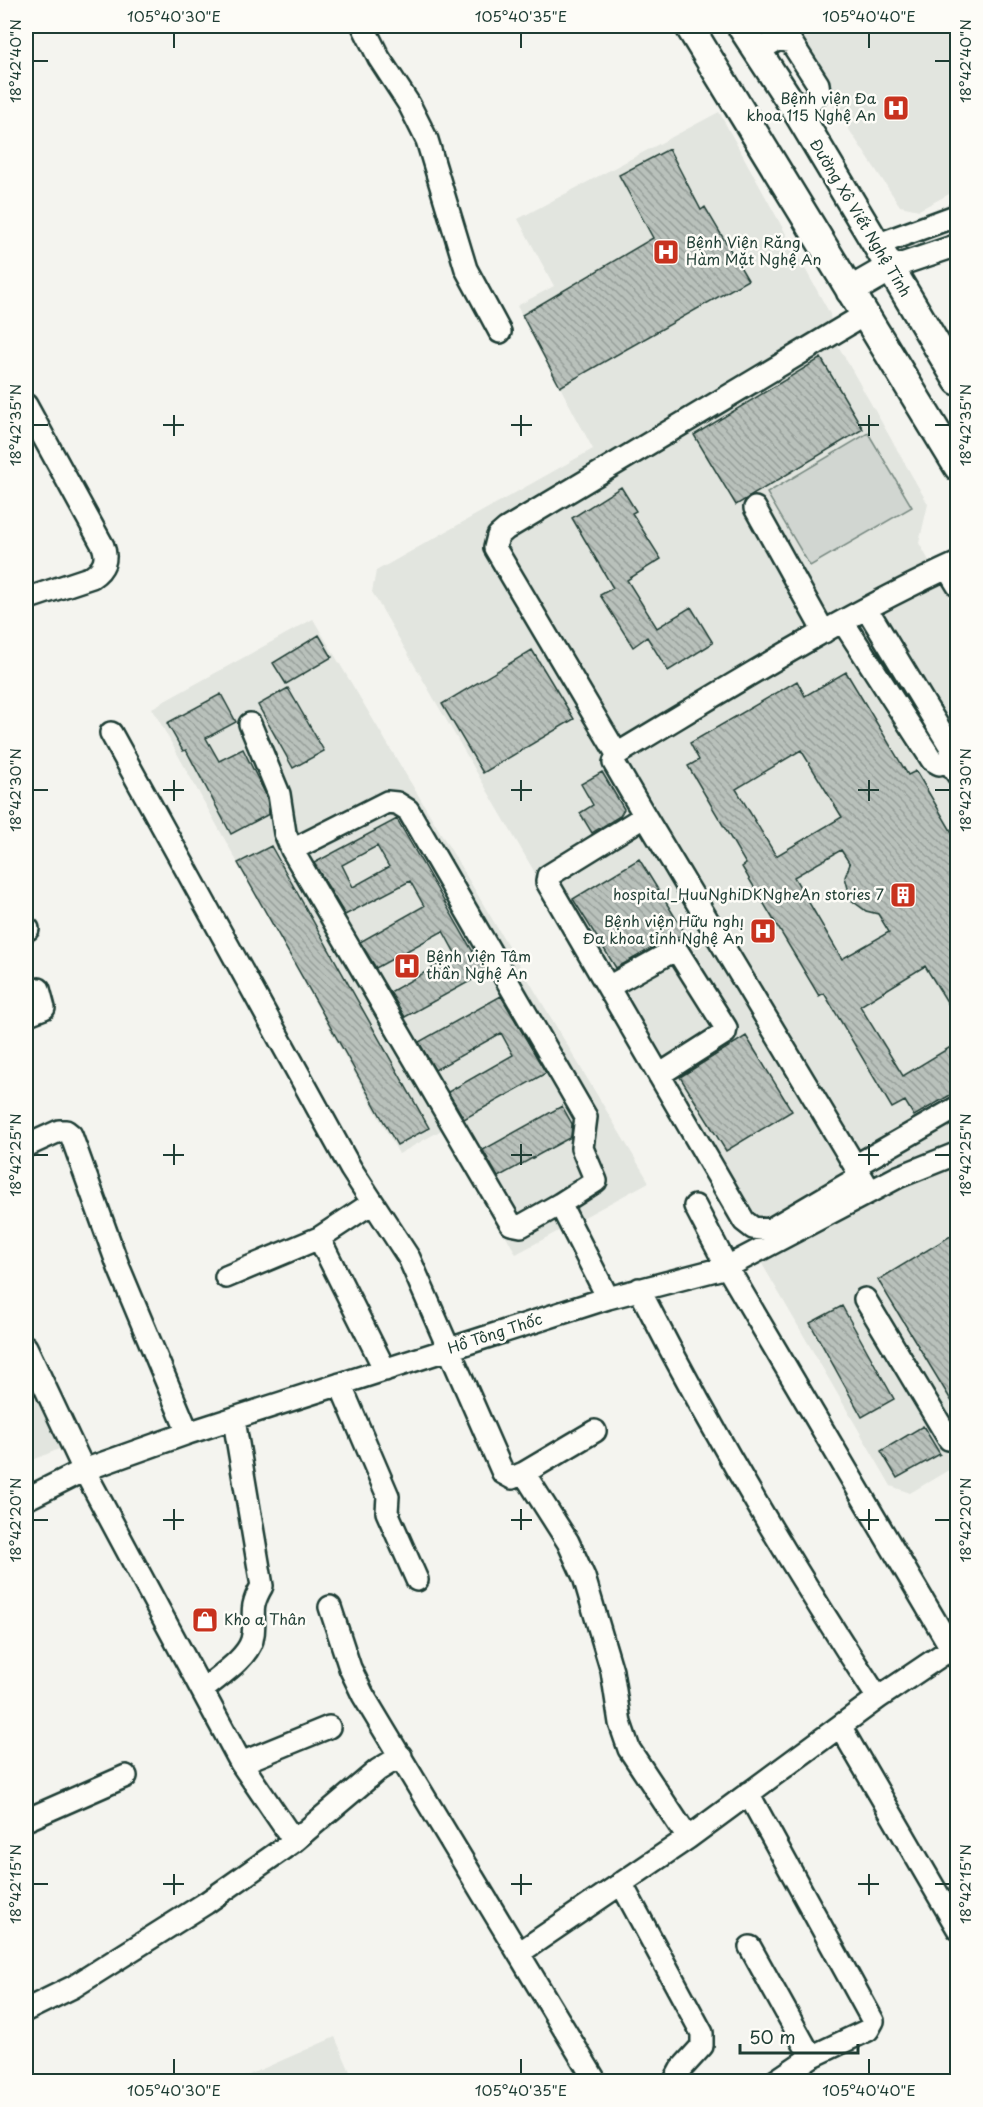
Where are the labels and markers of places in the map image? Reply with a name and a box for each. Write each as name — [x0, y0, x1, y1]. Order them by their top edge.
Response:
place label: Bệnh viện Đa khoa 115 Nghệ An — [746, 86, 877, 126]
hospital icon: Bệnh viện Đa khoa 115 Nghệ An — [881, 93, 911, 123]
place label: Bệnh Viện Răng Hàm Mặt Nghệ An — [686, 230, 821, 270]
hospital icon: Bệnh Viện Răng Hàm Mặt Nghệ An — [651, 237, 681, 267]
building icon: hospital_HuuNghiDKNgheAn stories 7 — [888, 880, 918, 910]
place label: hospital_HuuNghiDKNgheAn stories 7 — [613, 882, 885, 905]
place label: Bệnh viện Hữu nghị Đa khoa tỉnh Nghệ An — [583, 909, 744, 949]
hospital icon: Bệnh viện Hữu nghị Đa khoa tỉnh Nghệ An — [748, 916, 778, 946]
place label: Bệnh viện Tâm thần Nghệ An — [426, 944, 531, 984]
hospital icon: Bệnh viện Tâm thần Nghệ An — [392, 951, 422, 981]
shop icon: Kho a Thân — [190, 1605, 220, 1635]
place label: Kho a Thân — [224, 1607, 306, 1630]

